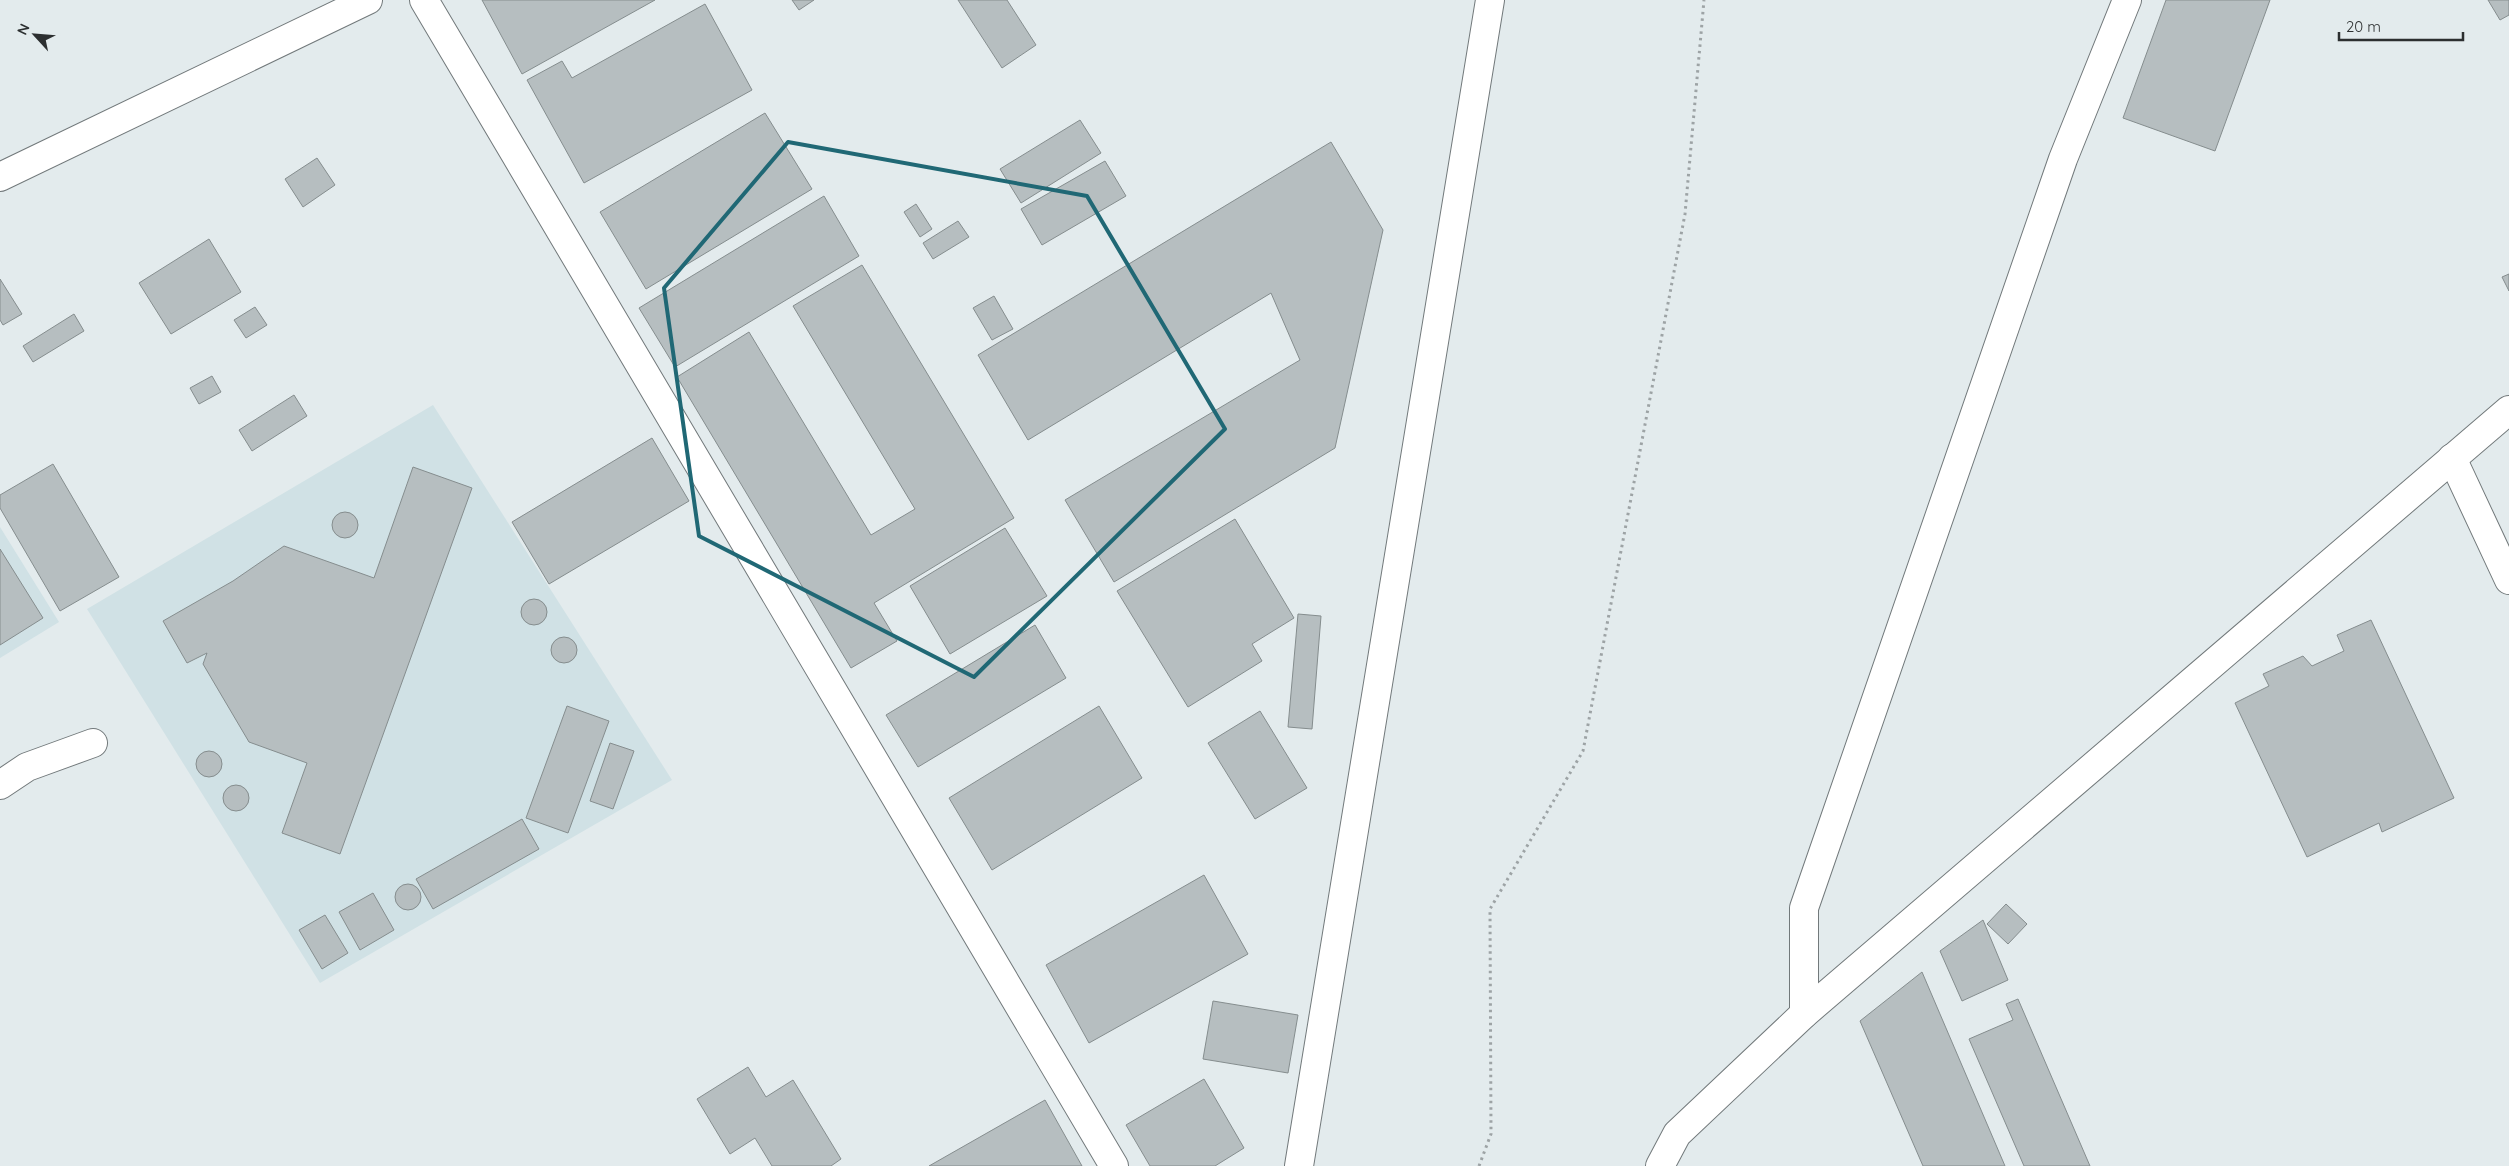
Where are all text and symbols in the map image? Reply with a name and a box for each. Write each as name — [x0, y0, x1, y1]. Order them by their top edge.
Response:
north arrow — [10, 10, 60, 60]
scale bar — [2339, 10, 2463, 42]
text: 20 m — [2346, 17, 2381, 36]
text: N — [13, 21, 34, 38]

